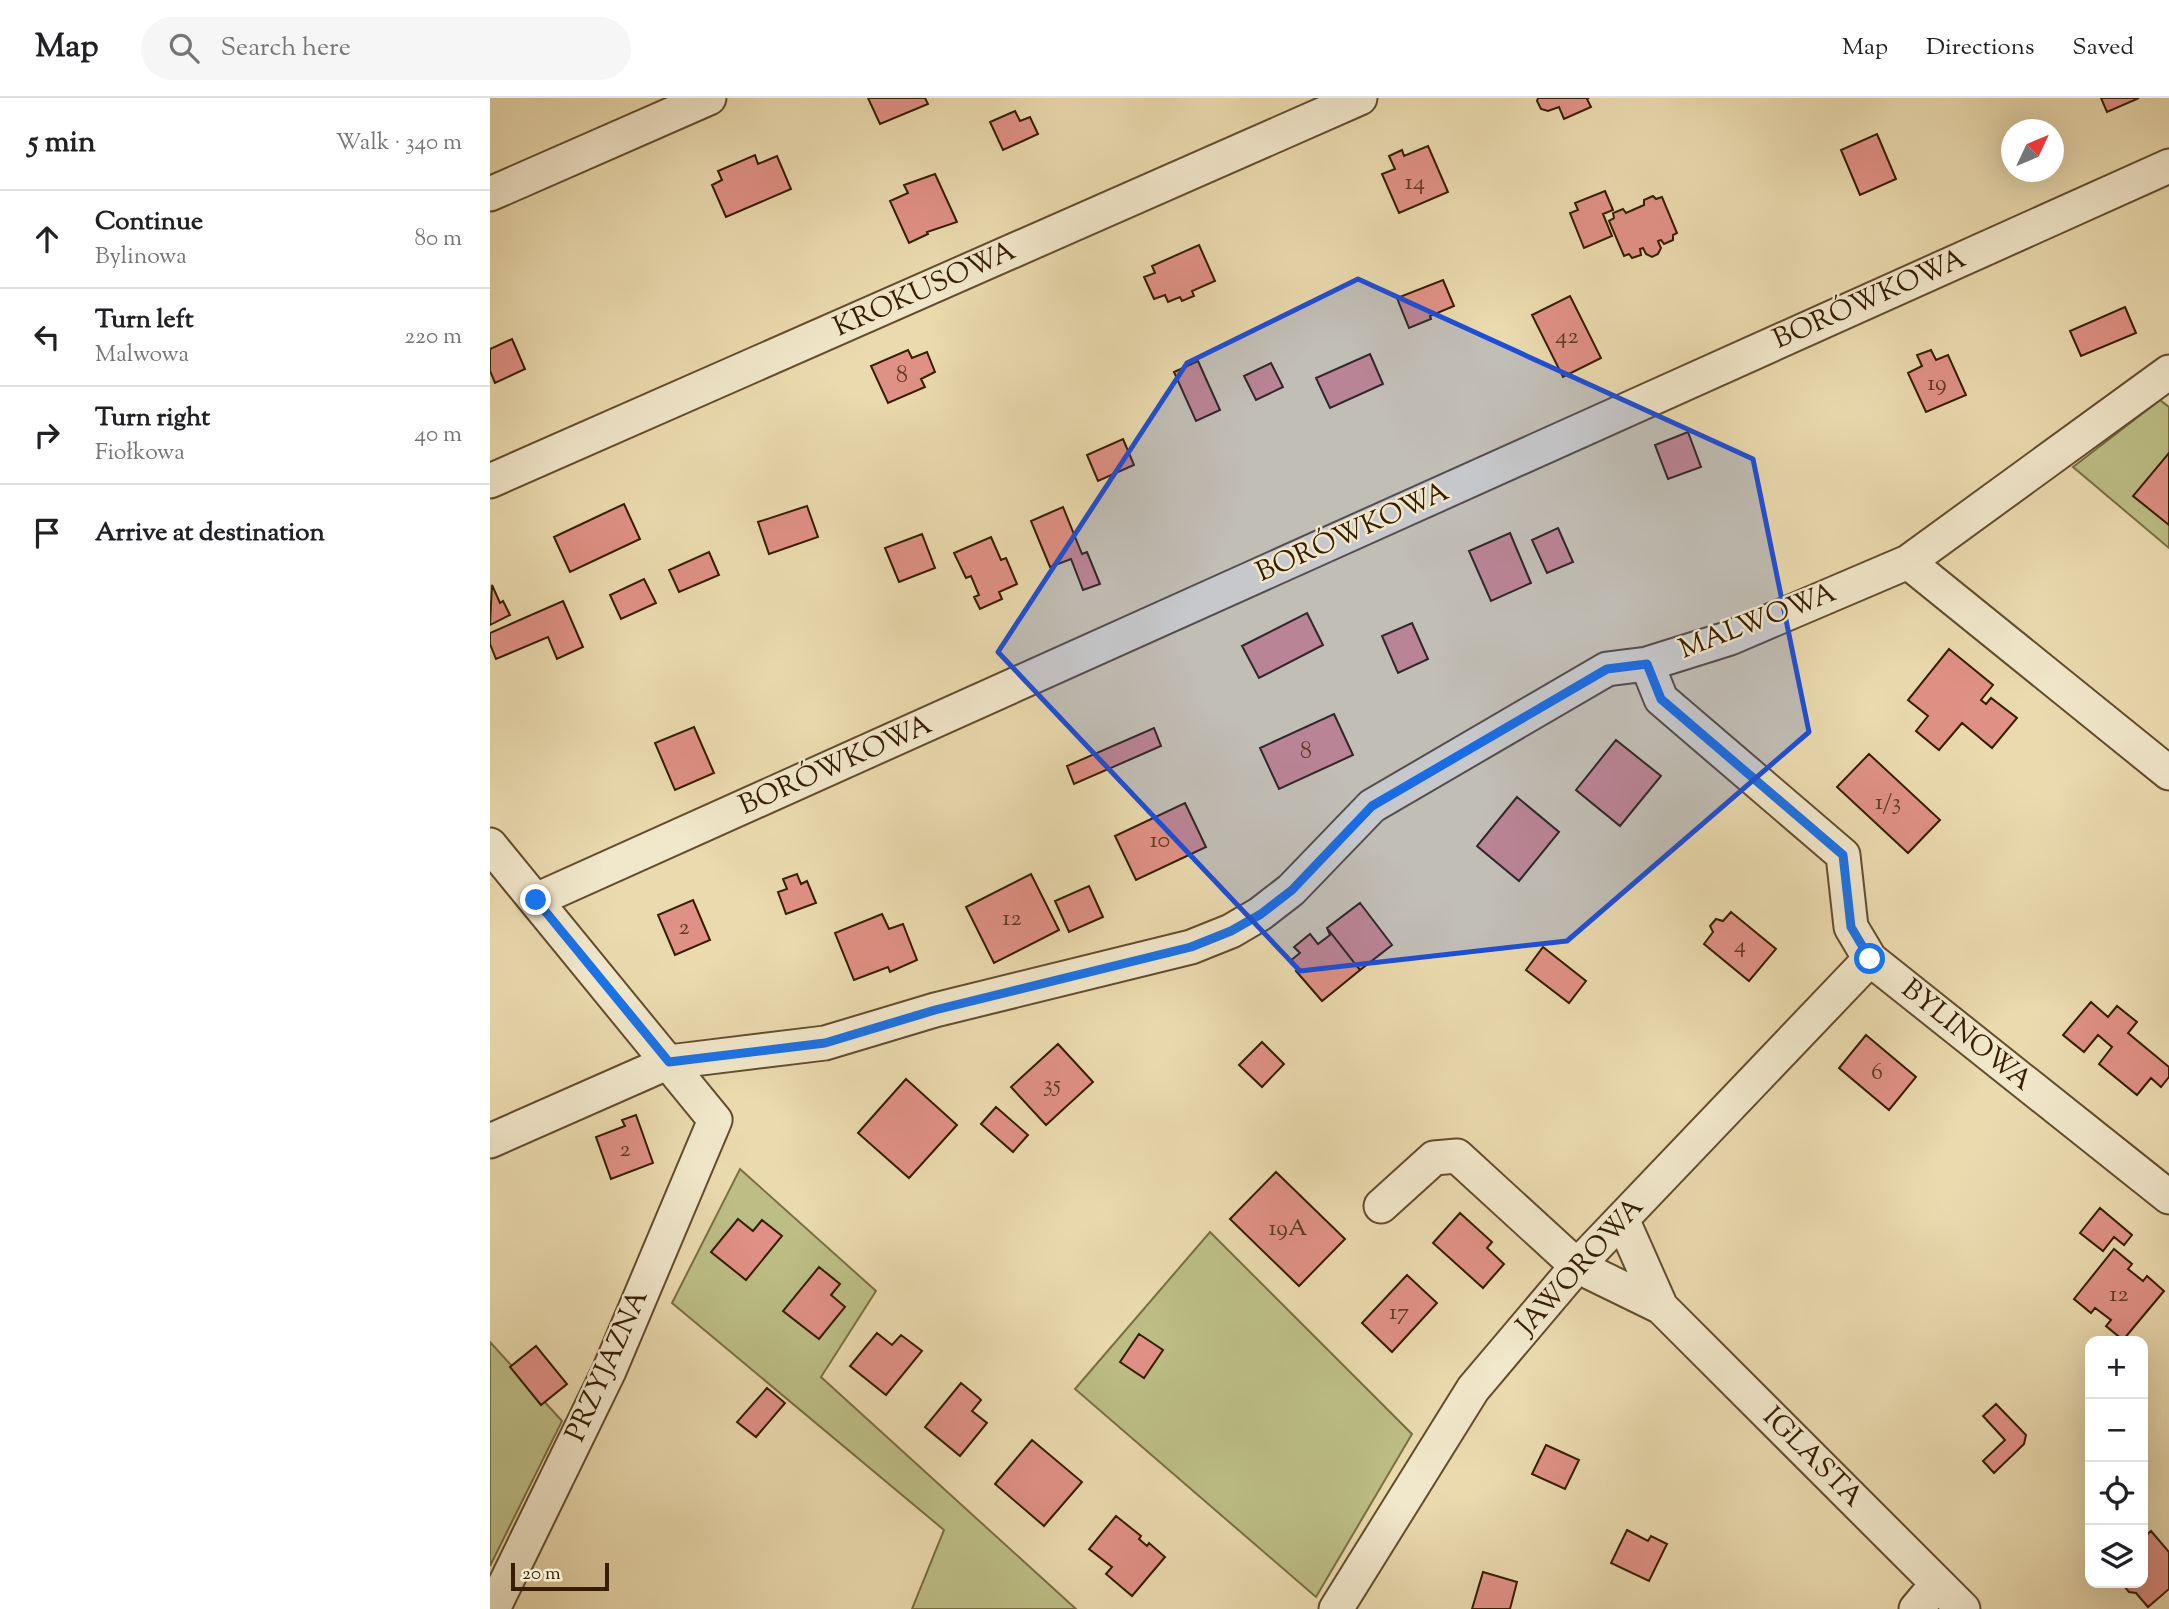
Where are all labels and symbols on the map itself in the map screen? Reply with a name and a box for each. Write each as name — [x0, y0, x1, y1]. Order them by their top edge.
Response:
north arrow — [2001, 119, 2064, 182]
house number: 14 — [1405, 166, 1425, 200]
street label: KROKUSOWA — [827, 232, 1023, 348]
street label: BORÓWKOWA — [1767, 239, 1973, 360]
house number: 42 — [1555, 320, 1579, 354]
house number: 8 — [896, 359, 908, 393]
house number: 19 — [1927, 367, 1947, 401]
street label: BORÓWKOWA — [1250, 472, 1456, 593]
street label: MALWOWA — [1674, 574, 1843, 670]
street label: BORÓWKOWA — [733, 705, 939, 826]
house number: 8 — [1300, 735, 1312, 769]
house number: 1/3 — [1875, 786, 1901, 820]
house number: 10 — [1150, 824, 1170, 858]
route end — [520, 884, 551, 915]
house number: 12 — [1002, 902, 1022, 936]
house number: 2 — [678, 911, 690, 945]
house number: 4 — [1734, 929, 1746, 963]
route start — [1854, 943, 1885, 974]
street label: BYLINOWA — [1892, 971, 2040, 1102]
house number: 6 — [1871, 1056, 1883, 1090]
house number: 35 — [1043, 1068, 1061, 1102]
house number: 2 — [619, 1133, 631, 1167]
street label: JAWOROWA — [1507, 1189, 1654, 1346]
house number: 19A — [1268, 1212, 1308, 1246]
house number: 12 — [2109, 1278, 2129, 1312]
street label: PRZYJAZNA — [557, 1283, 660, 1449]
house number: 17 — [1389, 1296, 1409, 1330]
street label: IGLASTA — [1753, 1399, 1872, 1518]
scale bar — [511, 1560, 609, 1592]

